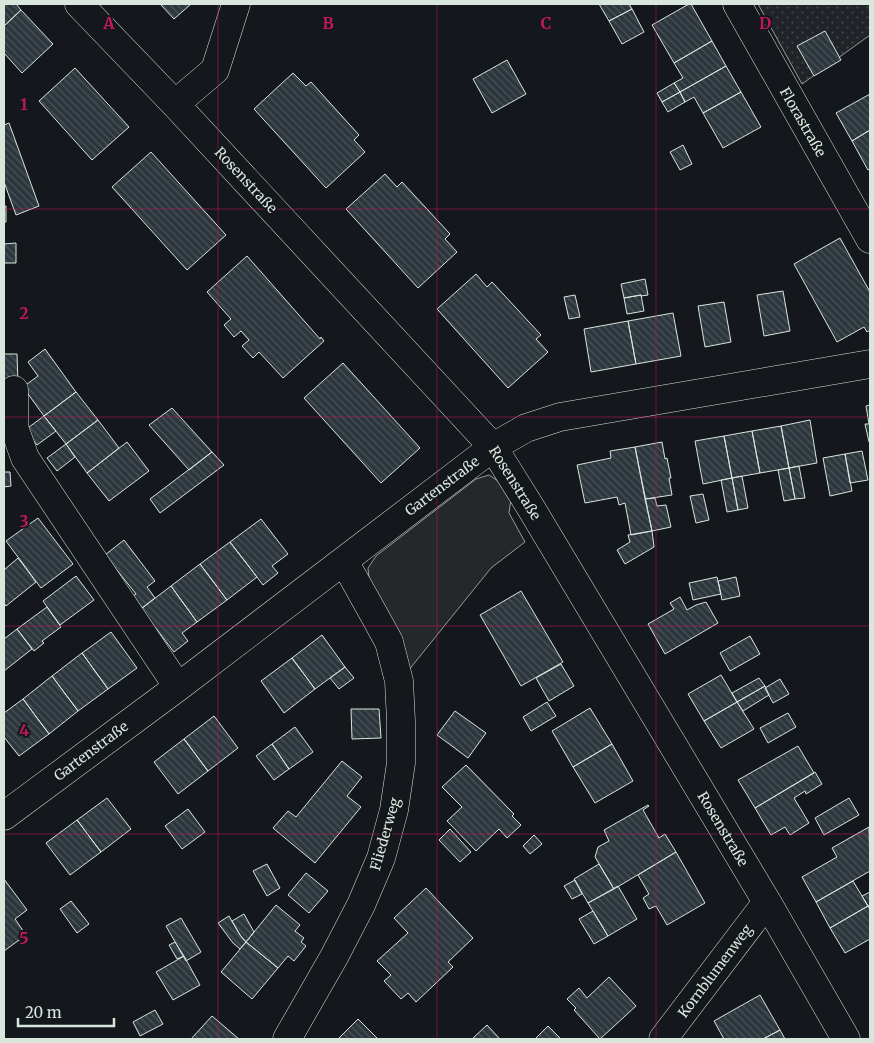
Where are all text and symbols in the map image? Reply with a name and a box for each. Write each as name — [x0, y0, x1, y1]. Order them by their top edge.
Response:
text: A — [102, 13, 115, 33]
text: B — [322, 13, 334, 33]
text: C — [541, 13, 551, 33]
text: D — [759, 13, 771, 33]
street label: Florastraße — [776, 84, 830, 160]
text: 1 — [20, 94, 28, 114]
street label: Rosenstraße — [211, 143, 281, 217]
text: 2 — [19, 303, 29, 323]
street label: Rosenstraße — [485, 443, 545, 523]
street label: Gartenstraße — [401, 452, 483, 520]
text: 3 — [19, 511, 29, 531]
street label: Gartenstraße — [50, 717, 132, 785]
text: 4 — [19, 720, 29, 740]
street label: Rosenstraße — [694, 788, 752, 870]
street label: Fliederweg — [366, 795, 404, 873]
street label: Kornblumenweg — [674, 920, 756, 1021]
text: 5 — [19, 928, 29, 948]
scale bar — [18, 996, 114, 1028]
text: 20 m — [25, 1003, 62, 1022]

